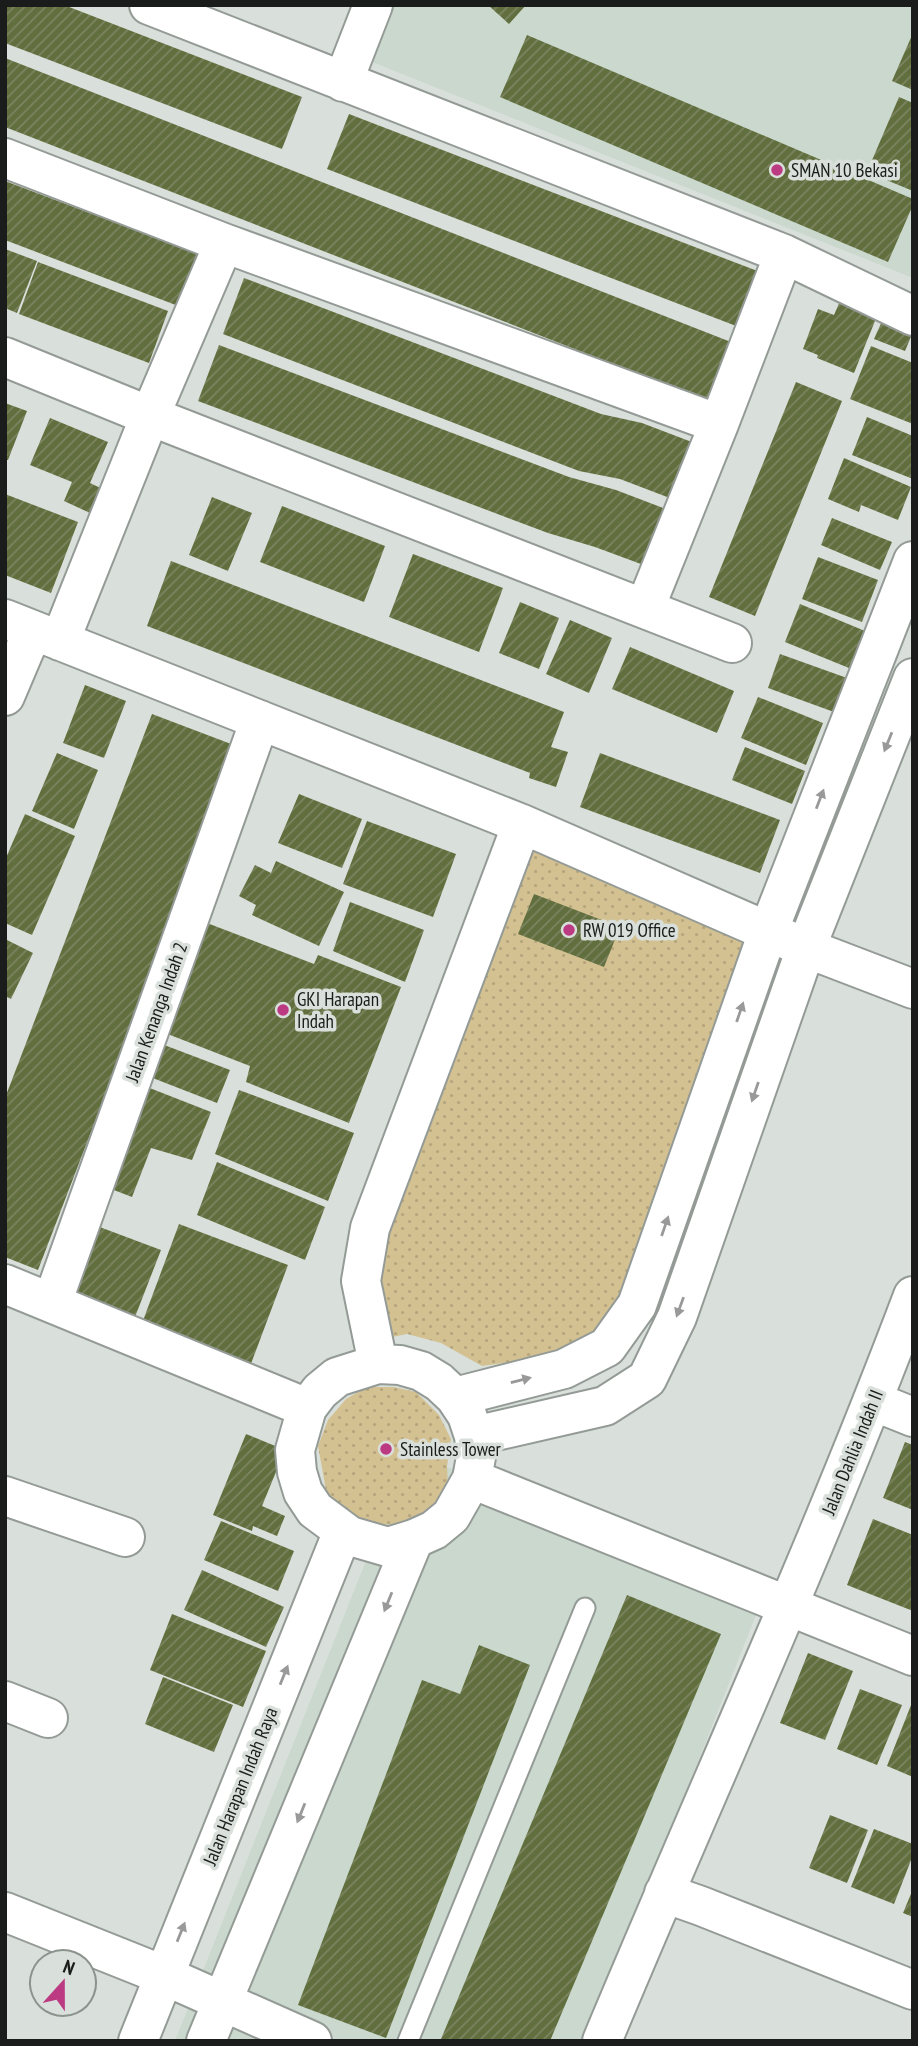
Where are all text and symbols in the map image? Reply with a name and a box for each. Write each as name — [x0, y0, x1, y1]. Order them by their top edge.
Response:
place label: SMAN 10 Bekasi — [791, 158, 898, 182]
marker: SMAN 10 Bekasi — [769, 162, 785, 178]
one-way arrow — [882, 731, 893, 752]
one-way arrow — [814, 788, 825, 809]
place label: RW 019 Office — [583, 918, 676, 942]
marker: RW 019 Office — [561, 922, 577, 938]
street label: Jalan Kenanga Indah 2 — [119, 939, 192, 1086]
place label: GKI Harapan Indah — [297, 987, 379, 1033]
one-way arrow — [735, 1001, 746, 1022]
marker: GKI Harapan Indah — [275, 1002, 291, 1018]
one-way arrow — [749, 1082, 760, 1103]
one-way arrow — [660, 1216, 671, 1237]
one-way arrow — [674, 1296, 685, 1317]
one-way arrow — [511, 1374, 533, 1385]
street label: Jalan Dahlia Indah II — [816, 1386, 888, 1519]
place label: Stainless Tower — [400, 1437, 502, 1461]
marker: Stainless Tower — [378, 1441, 394, 1457]
one-way arrow — [382, 1592, 393, 1613]
one-way arrow — [279, 1665, 290, 1686]
street label: Jalan Harapan Indah Raya — [197, 1704, 283, 1869]
one-way arrow — [295, 1802, 306, 1823]
one-way arrow — [175, 1921, 186, 1942]
north arrow — [28, 1948, 98, 2018]
text: N — [60, 1954, 78, 1980]

